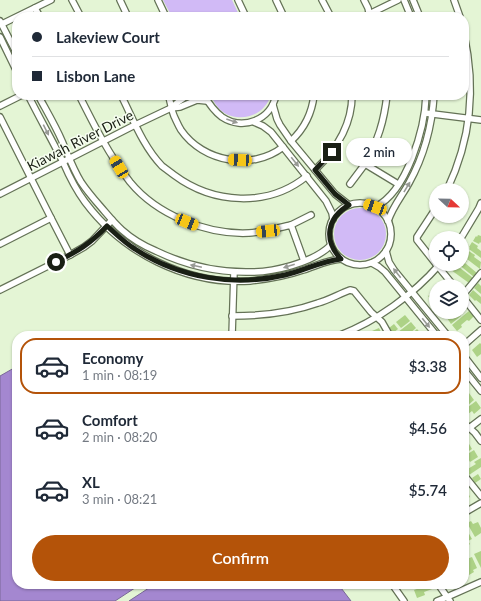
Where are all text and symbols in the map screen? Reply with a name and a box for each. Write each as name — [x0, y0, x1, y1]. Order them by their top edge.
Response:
text: Lakeview Court — [56, 28, 160, 46]
text: Lisbon Lane — [56, 67, 135, 85]
street label: Kiawah River Drive — [24, 106, 136, 174]
one-way arrow — [226, 118, 238, 124]
one-way arrow — [42, 124, 49, 135]
callout: 2 min — [346, 138, 412, 166]
route end — [323, 143, 341, 161]
text: 2 min — [363, 144, 395, 160]
car — [228, 153, 252, 167]
car — [108, 154, 130, 180]
one-way arrow — [291, 157, 300, 168]
one-way arrow — [403, 181, 410, 193]
north arrow — [429, 183, 469, 223]
map controls — [429, 183, 469, 319]
car — [362, 197, 388, 217]
car — [174, 212, 200, 232]
car — [255, 224, 281, 238]
button: locate — [429, 231, 469, 271]
route start — [47, 253, 65, 271]
one-way arrow — [190, 263, 202, 269]
one-way arrow — [282, 263, 294, 269]
one-way arrow — [393, 267, 401, 278]
button: layers — [429, 279, 469, 319]
one-way arrow — [421, 317, 430, 328]
icon: car — [34, 348, 70, 384]
text: Economy — [82, 349, 143, 367]
text: $3.38 — [409, 357, 447, 375]
text: 1 min · 08:19 — [82, 367, 157, 383]
icon: car — [34, 410, 70, 446]
text: Comfort — [82, 411, 138, 429]
text: $4.56 — [409, 419, 447, 437]
text: 2 min · 08:20 — [82, 429, 157, 445]
icon: car — [34, 472, 70, 508]
text: XL — [82, 473, 100, 491]
text: $5.74 — [409, 481, 447, 499]
text: 3 min · 08:21 — [82, 491, 157, 507]
button: Confirm — [32, 535, 449, 581]

